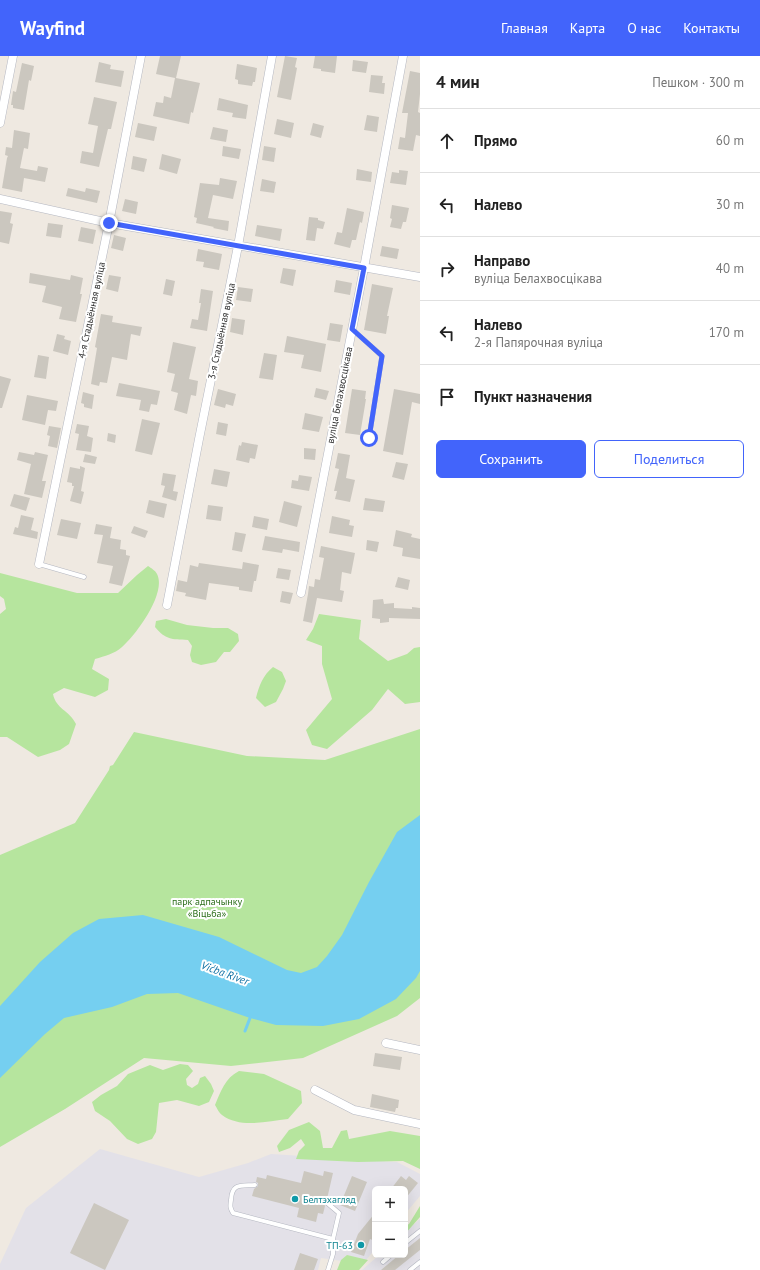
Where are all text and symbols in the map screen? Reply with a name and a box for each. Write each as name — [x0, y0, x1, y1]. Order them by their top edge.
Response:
text: Wayfind — [20, 16, 85, 40]
text: Главная — [501, 19, 548, 37]
text: Карта — [570, 19, 605, 37]
text: О нас — [627, 19, 661, 37]
text: Контакты — [683, 19, 740, 37]
text: 4 мин — [436, 71, 480, 93]
text: Пешком · 300 m — [652, 74, 744, 91]
icon: ahead — [436, 130, 458, 152]
text: Прямо — [474, 131, 517, 150]
text: 60 m — [716, 132, 744, 149]
icon: left — [436, 194, 458, 216]
text: Налево — [474, 195, 522, 214]
text: 30 m — [716, 196, 744, 213]
route end — [100, 214, 118, 232]
text: Направо — [474, 251, 530, 270]
icon: right — [436, 258, 458, 280]
text: 40 m — [716, 260, 744, 277]
street label: 4-я Стадыённая вуліца — [75, 261, 108, 360]
text: вуліца Белахвосцікава — [474, 270, 602, 287]
street label: 3-я Стадыённая вуліца — [205, 282, 238, 381]
text: Налево — [474, 315, 522, 334]
icon: left — [436, 322, 458, 344]
text: 170 m — [709, 324, 744, 341]
text: 2-я Папярочная вуліца — [474, 334, 603, 351]
street label: вуліца Белахвосцікава — [324, 345, 355, 445]
icon: arrive — [436, 386, 458, 408]
text: Пункт назначения — [474, 387, 592, 406]
route start — [360, 429, 378, 447]
button: Сохранить — [436, 440, 586, 478]
button: Поделиться — [594, 440, 744, 478]
park label: парк адпачынку «Віцьба» — [172, 895, 242, 920]
water label: Vićba River — [199, 958, 252, 989]
map controls — [372, 1186, 408, 1258]
button: + — [372, 1186, 408, 1222]
place label: Белтэхагляд — [303, 1193, 356, 1206]
marker: Белтэхагляд — [290, 1194, 300, 1204]
button: − — [372, 1222, 408, 1258]
place label: ТП-63 — [326, 1239, 353, 1252]
marker: ТП-63 — [356, 1240, 366, 1250]

